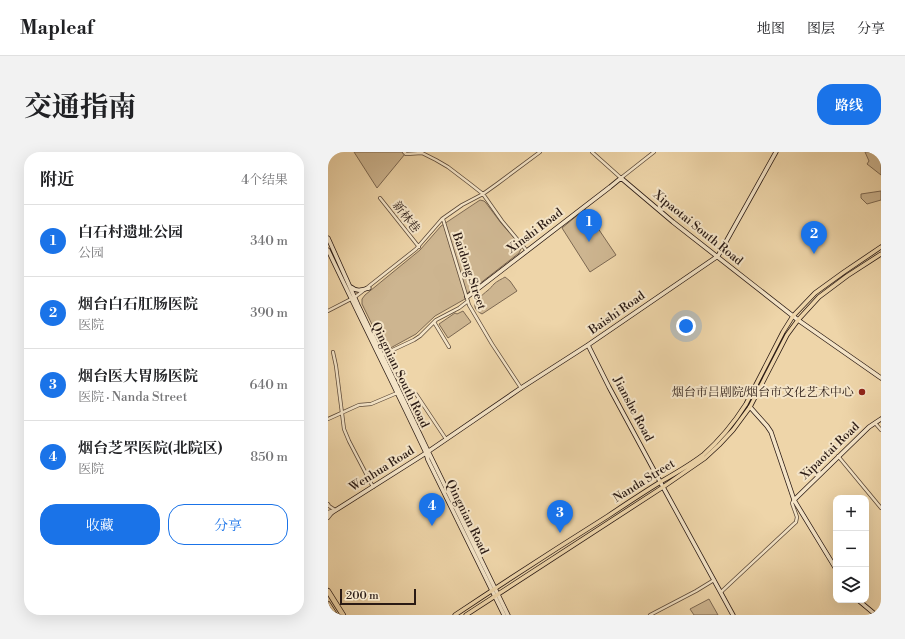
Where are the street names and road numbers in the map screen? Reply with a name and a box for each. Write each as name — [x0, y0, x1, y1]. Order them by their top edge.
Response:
street label: Xipaotai South Road — [649, 187, 746, 269]
street label: 新林巷 — [389, 198, 423, 236]
street label: Xinshi Road — [503, 205, 566, 257]
street label: Baidong Street — [448, 230, 489, 312]
street label: Baishi Road — [585, 288, 648, 338]
street label: Qingnian South Road — [368, 320, 432, 431]
street label: Jianshe Road — [609, 373, 656, 444]
street label: Xipaotai Road — [797, 419, 863, 484]
street label: Wenhua Road — [346, 443, 417, 495]
street label: Nanda Street — [610, 456, 678, 506]
street label: Qingnian Road — [442, 477, 492, 557]

